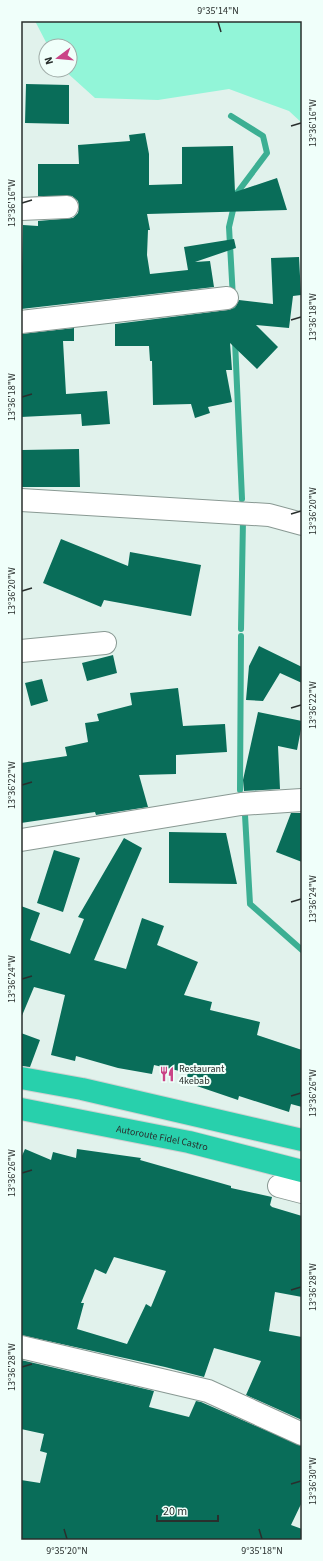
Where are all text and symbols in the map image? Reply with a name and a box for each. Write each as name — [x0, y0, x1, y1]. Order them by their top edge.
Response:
text: 9°35'14"N — [197, 4, 239, 18]
north arrow — [38, 38, 78, 78]
text: N — [41, 55, 57, 66]
text: 13°36'16"W — [306, 99, 320, 147]
text: 13°36'16"W — [5, 179, 19, 227]
text: 13°36'18"W — [306, 293, 320, 341]
text: 13°36'18"W — [5, 373, 19, 421]
text: 13°36'20"W — [306, 487, 320, 535]
text: 13°36'20"W — [5, 567, 19, 615]
text: 13°36'22"W — [306, 681, 320, 729]
text: 13°36'22"W — [5, 761, 19, 809]
text: 13°36'24"W — [306, 875, 320, 923]
text: 13°36'24"W — [5, 955, 19, 1003]
place label: Restaurant 4kebab — [179, 1062, 225, 1088]
restaurant icon: Restaurant 4kebab — [158, 1065, 176, 1083]
text: 13°36'26"W — [306, 1069, 320, 1117]
street label: Autoroute Fidel Castro — [115, 1122, 209, 1155]
text: 13°36'26"W — [5, 1149, 19, 1197]
text: 13°36'28"W — [306, 1263, 320, 1311]
text: 13°36'28"W — [5, 1343, 19, 1391]
text: 13°36'30"W — [306, 1457, 320, 1505]
scale bar — [157, 1497, 218, 1523]
text: 20 m — [163, 1503, 187, 1520]
text: 9°35'20"N — [46, 1544, 88, 1558]
text: 9°35'18"N — [241, 1544, 283, 1558]

